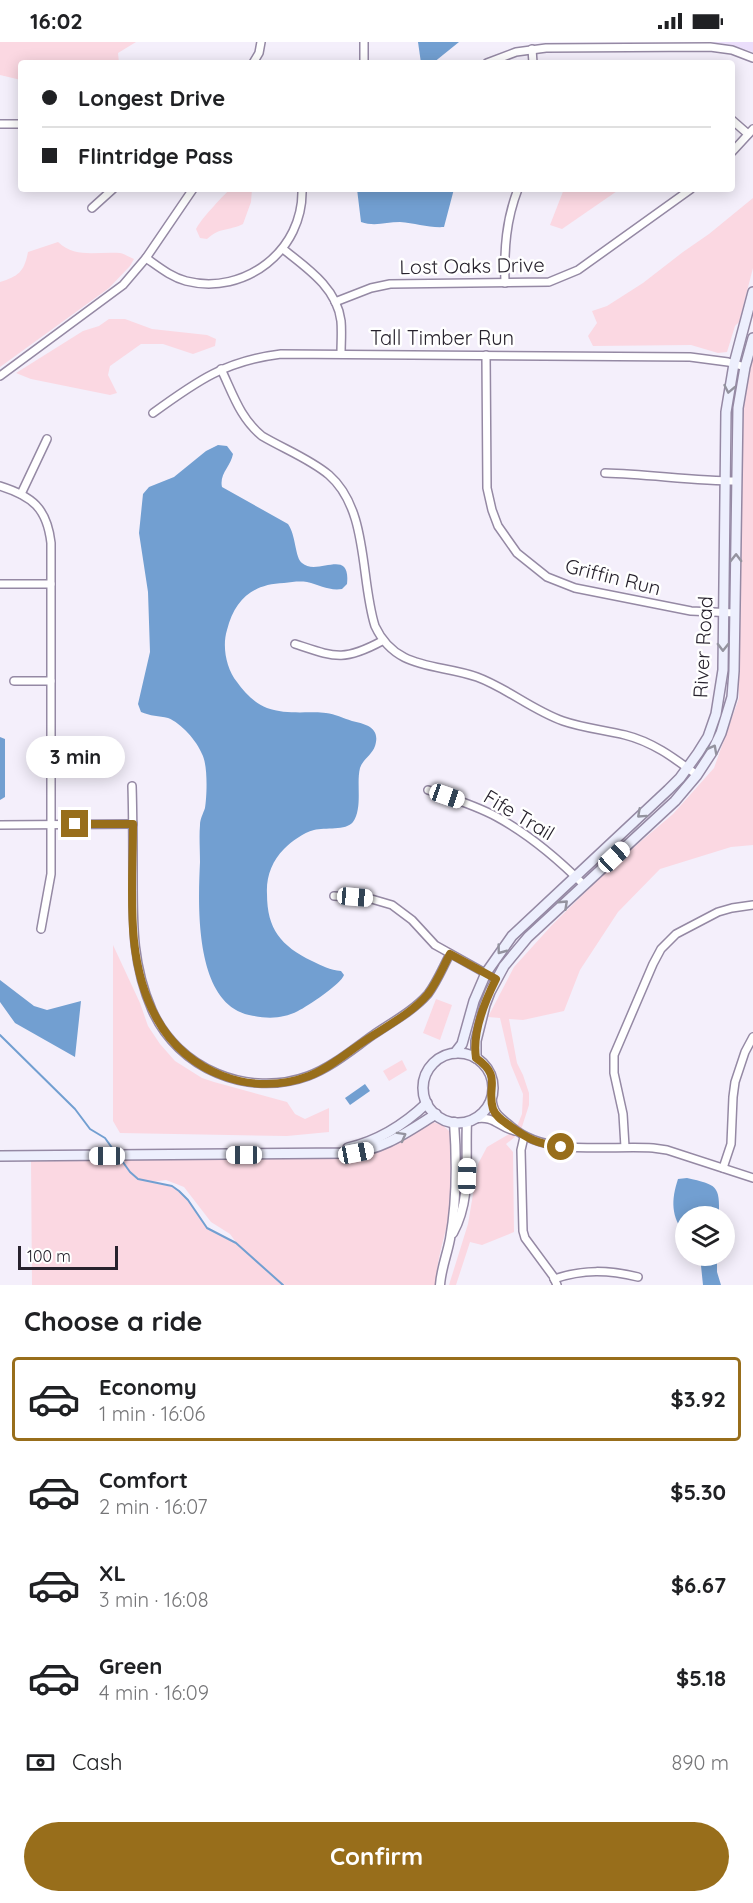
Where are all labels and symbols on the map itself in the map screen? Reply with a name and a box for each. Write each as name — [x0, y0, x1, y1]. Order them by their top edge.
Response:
street label: Lost Oaks Drive — [399, 252, 545, 279]
street label: Tall Timber Run — [370, 325, 514, 350]
one-way arrow — [723, 384, 736, 394]
street label: Griffin Run — [563, 553, 664, 600]
one-way arrow — [730, 553, 742, 562]
street label: River Road — [687, 595, 718, 699]
one-way arrow — [717, 642, 729, 651]
callout: 3 min — [26, 737, 124, 779]
one-way arrow — [706, 745, 717, 755]
car — [427, 782, 467, 810]
street label: Fife Trail — [479, 784, 559, 845]
one-way arrow — [637, 807, 648, 818]
route end — [61, 810, 88, 837]
car — [595, 838, 633, 876]
car — [336, 886, 374, 908]
one-way arrow — [556, 900, 567, 911]
one-way arrow — [498, 943, 509, 954]
one-way arrow — [395, 1132, 406, 1143]
route start — [547, 1133, 574, 1160]
car — [337, 1141, 375, 1165]
car — [226, 1146, 262, 1164]
car — [89, 1147, 125, 1165]
car — [458, 1158, 476, 1194]
scale bar — [18, 1243, 118, 1270]

